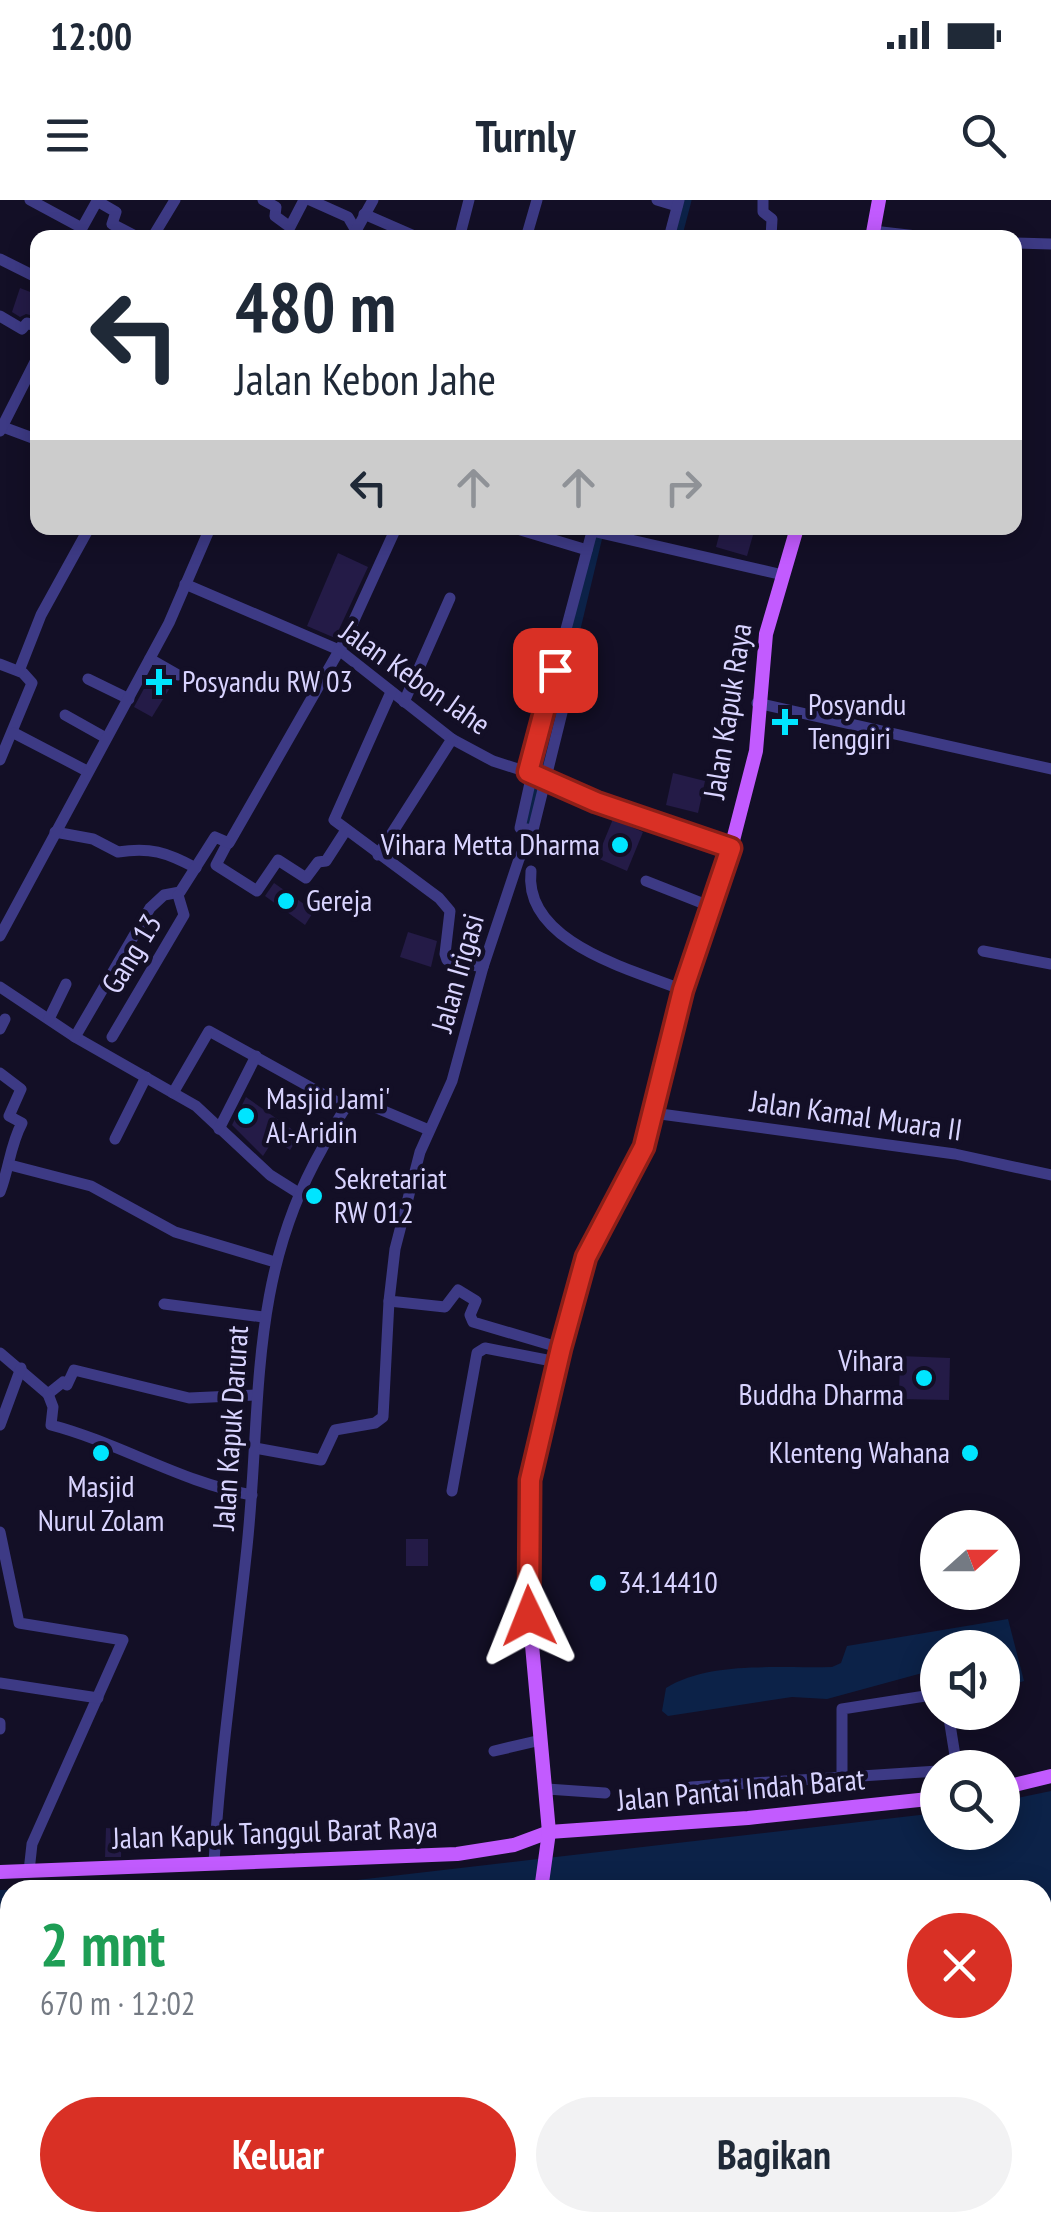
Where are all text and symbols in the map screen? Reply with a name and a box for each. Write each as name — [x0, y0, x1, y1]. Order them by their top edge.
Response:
text: 12:00 — [50, 11, 132, 60]
text: Turnly — [476, 106, 575, 164]
icon: menu — [40, 108, 95, 163]
icon: search — [956, 108, 1011, 163]
text: 480 m — [235, 261, 396, 351]
icon: left — [70, 270, 200, 400]
text: Jalan Kebon Jahe — [235, 349, 496, 407]
icon: left — [341, 460, 396, 515]
icon: ahead — [446, 460, 501, 515]
icon: ahead — [551, 460, 606, 515]
icon: right — [656, 460, 711, 515]
street label: Jalan Kebon Jahe — [333, 610, 498, 743]
street label: Jalan Kapuk Raya — [693, 620, 760, 802]
pin — [513, 628, 598, 713]
icon: arrive — [528, 643, 583, 698]
place label: Posyandu RW 03 — [182, 661, 353, 700]
marker: Posyandu RW 03 — [146, 669, 172, 695]
place label: Posyandu Tenggiri — [808, 684, 906, 757]
marker: Posyandu Tenggiri — [772, 709, 798, 735]
place label: Vihara Metta Dharma — [380, 824, 600, 863]
marker: Vihara Metta Dharma — [609, 834, 631, 856]
place label: Gereja — [306, 880, 372, 919]
marker: Gereja — [275, 890, 297, 912]
street label: Gang 13 — [92, 906, 170, 1000]
street label: Jalan Irigasi — [421, 909, 492, 1037]
place label: Masjid Jami' Al-Aridin — [266, 1078, 390, 1151]
street label: Jalan Kamal Muara II — [747, 1080, 965, 1149]
marker: Masjid Jami' Al-Aridin — [235, 1105, 257, 1127]
place label: Sekretariat RW 012 — [334, 1158, 447, 1231]
marker: Sekretariat RW 012 — [303, 1185, 325, 1207]
street label: Jalan Kapuk Darurat — [203, 1324, 256, 1532]
place label: Vihara Buddha Dharma — [739, 1340, 904, 1413]
marker: Vihara Buddha Dharma — [913, 1367, 935, 1389]
place label: Klenteng Wahana — [769, 1432, 950, 1471]
marker: Masjid Nurul Zolam — [90, 1442, 112, 1464]
marker: Klenteng Wahana — [959, 1442, 981, 1464]
place label: Masjid Nurul Zolam — [38, 1466, 164, 1539]
north arrow — [920, 1510, 1020, 1610]
map controls — [920, 1510, 1020, 1850]
place label: 34.14410 — [618, 1562, 718, 1601]
position arrow — [477, 1564, 581, 1668]
marker: 34.14410 — [587, 1572, 609, 1594]
button: sound — [920, 1630, 1020, 1730]
button: search — [920, 1750, 1020, 1850]
street label: Jalan Pantai Indah Barat — [615, 1758, 867, 1819]
street label: Jalan Kapuk Tanggul Barat Raya — [111, 1806, 438, 1857]
text: 2 mnt — [40, 1905, 165, 1983]
button: close — [907, 1913, 1012, 2018]
text: 670 m · 12:02 — [40, 1982, 195, 2024]
button: Keluar — [40, 2097, 516, 2212]
button: Bagikan — [536, 2097, 1012, 2212]

